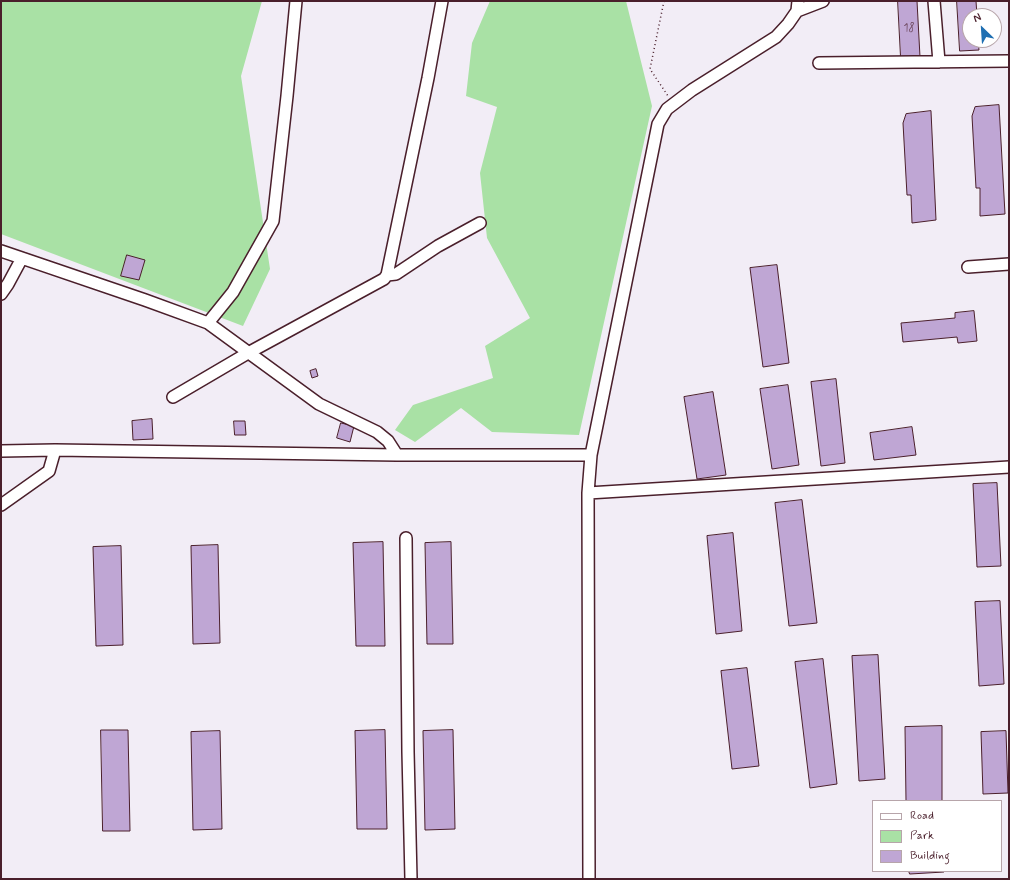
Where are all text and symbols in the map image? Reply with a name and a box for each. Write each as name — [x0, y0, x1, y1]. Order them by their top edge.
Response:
north arrow — [962, 8, 1002, 48]
text: N — [971, 10, 984, 26]
house number: 18 — [904, 22, 914, 36]
legend — [872, 800, 1002, 872]
text: Road — [910, 808, 934, 824]
text: Park — [910, 828, 934, 844]
text: Building — [910, 848, 950, 864]

